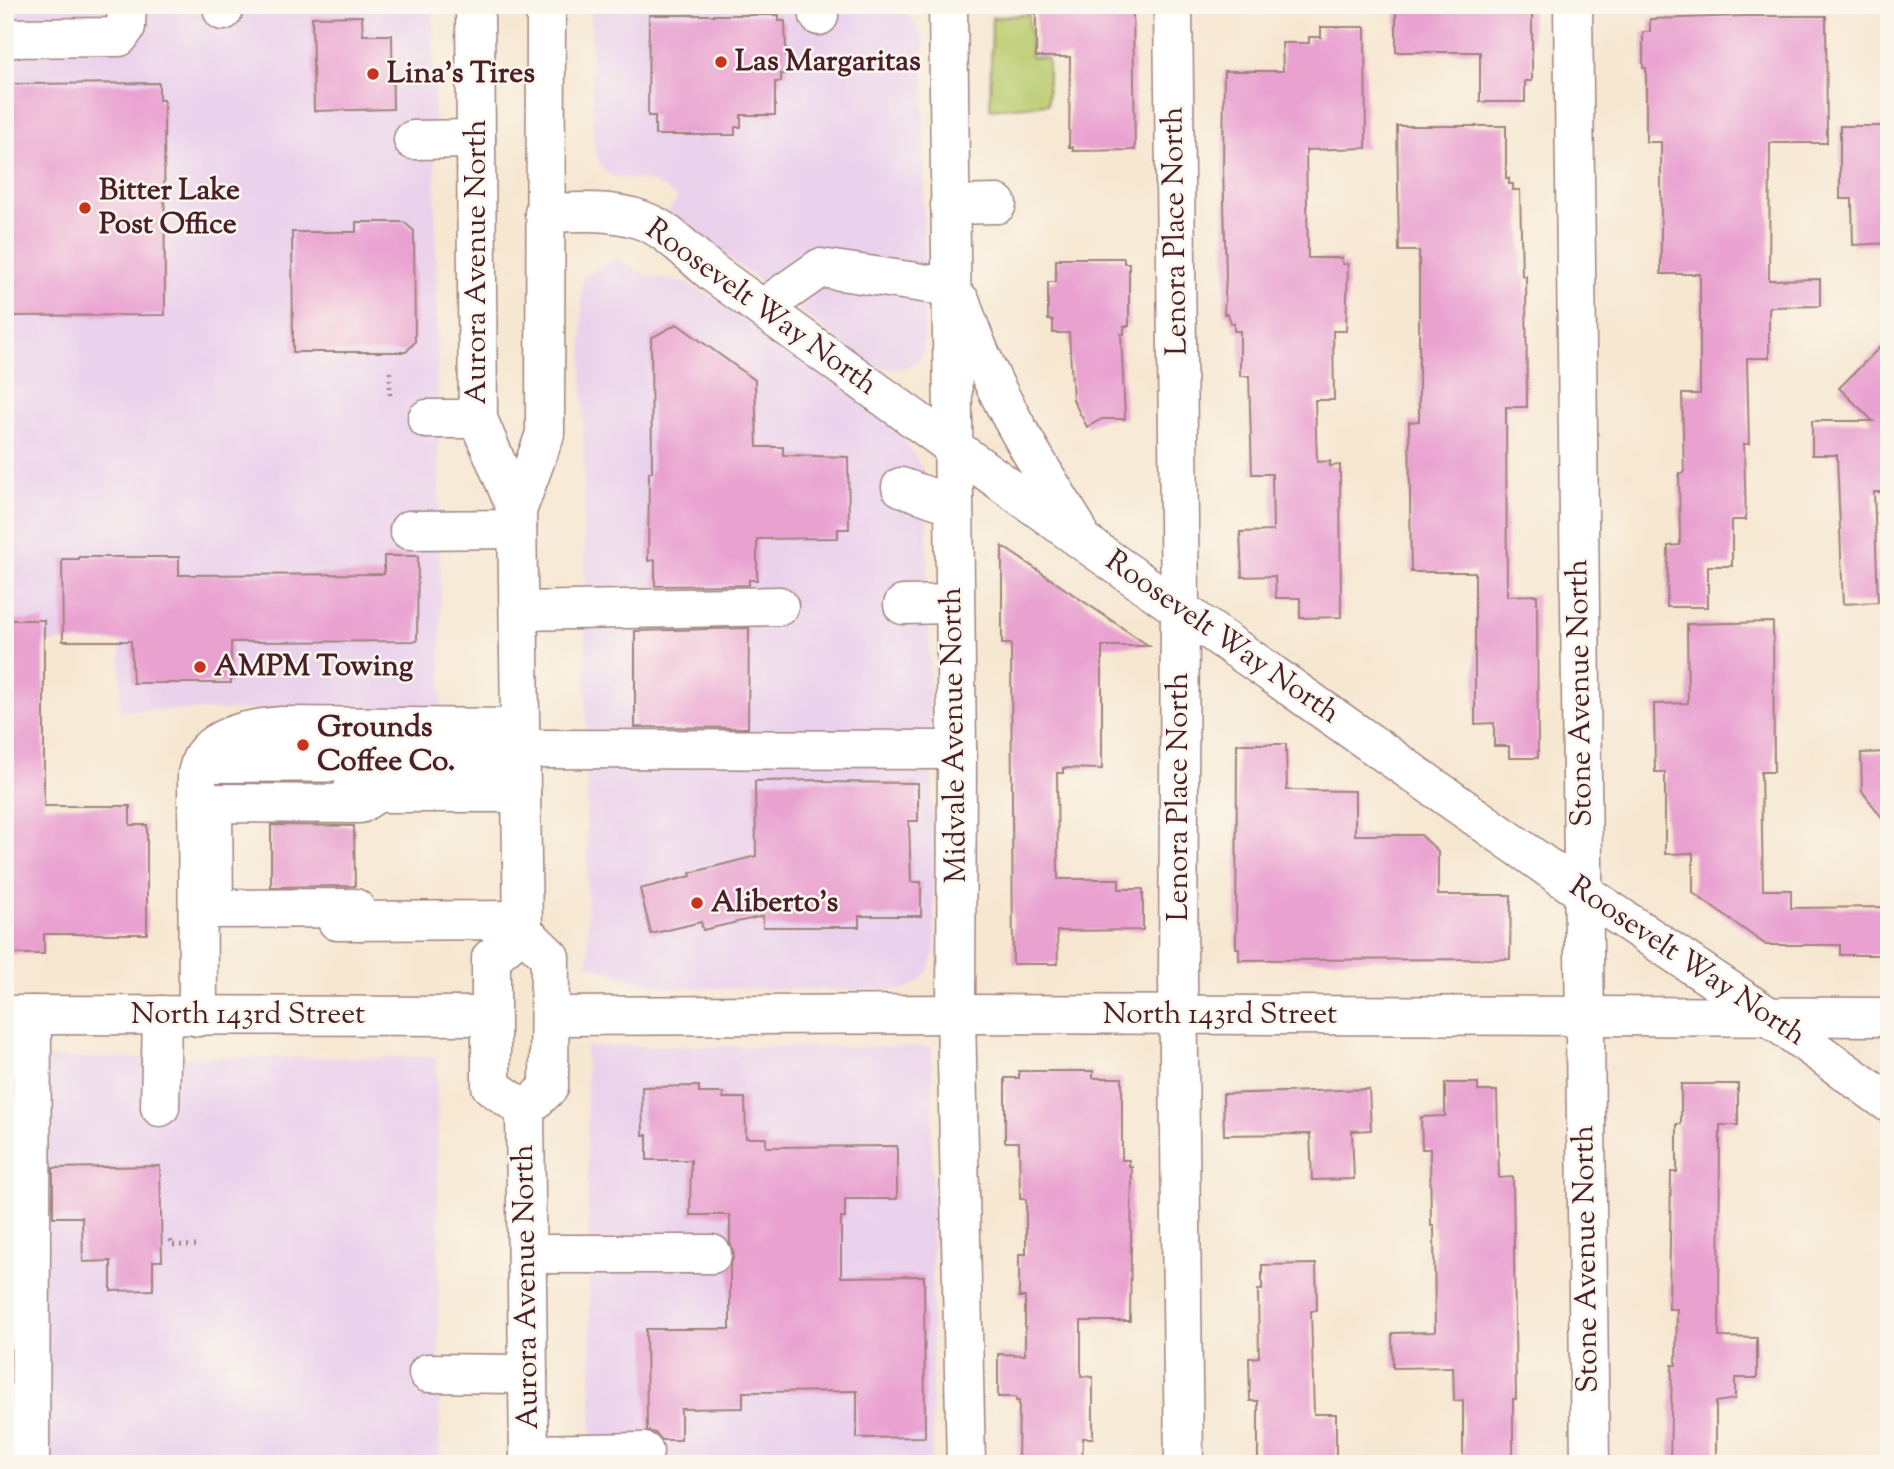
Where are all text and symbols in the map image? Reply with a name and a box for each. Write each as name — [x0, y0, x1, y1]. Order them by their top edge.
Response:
place label: Las Margaritas — [735, 41, 921, 84]
place label: Lina's Tires — [387, 53, 535, 96]
marker: Las Margaritas — [713, 54, 729, 70]
marker: Lina's Tires — [365, 66, 381, 82]
street label: Lenora Place North — [1152, 106, 1200, 356]
street label: Aurora Avenue North — [456, 119, 499, 405]
place label: Bitter Lake Post Office — [99, 170, 240, 247]
marker: Bitter Lake Post Office — [77, 200, 93, 216]
street label: Roosevelt Way North — [636, 209, 886, 407]
street label: Roosevelt Way North — [1096, 541, 1348, 735]
street label: Stone Avenue North — [1557, 558, 1605, 827]
street label: Midvale Avenue North — [931, 586, 979, 883]
place label: AMPM Towing — [214, 646, 414, 689]
marker: AMPM Towing — [192, 659, 208, 675]
street label: Lenora Place North — [1158, 672, 1201, 922]
place label: Grounds Coffee Co. — [317, 707, 455, 784]
marker: Grounds Coffee Co. — [295, 737, 311, 753]
street label: Roosevelt Way North — [1560, 867, 1814, 1058]
place label: Aliberto's — [711, 882, 838, 925]
marker: Aliberto's — [689, 895, 705, 911]
street label: North 143rd Street — [131, 994, 365, 1037]
street label: North 143rd Street — [1103, 994, 1337, 1037]
street label: Stone Avenue North — [1563, 1124, 1611, 1393]
street label: Aurora Avenue North — [503, 1144, 551, 1430]

